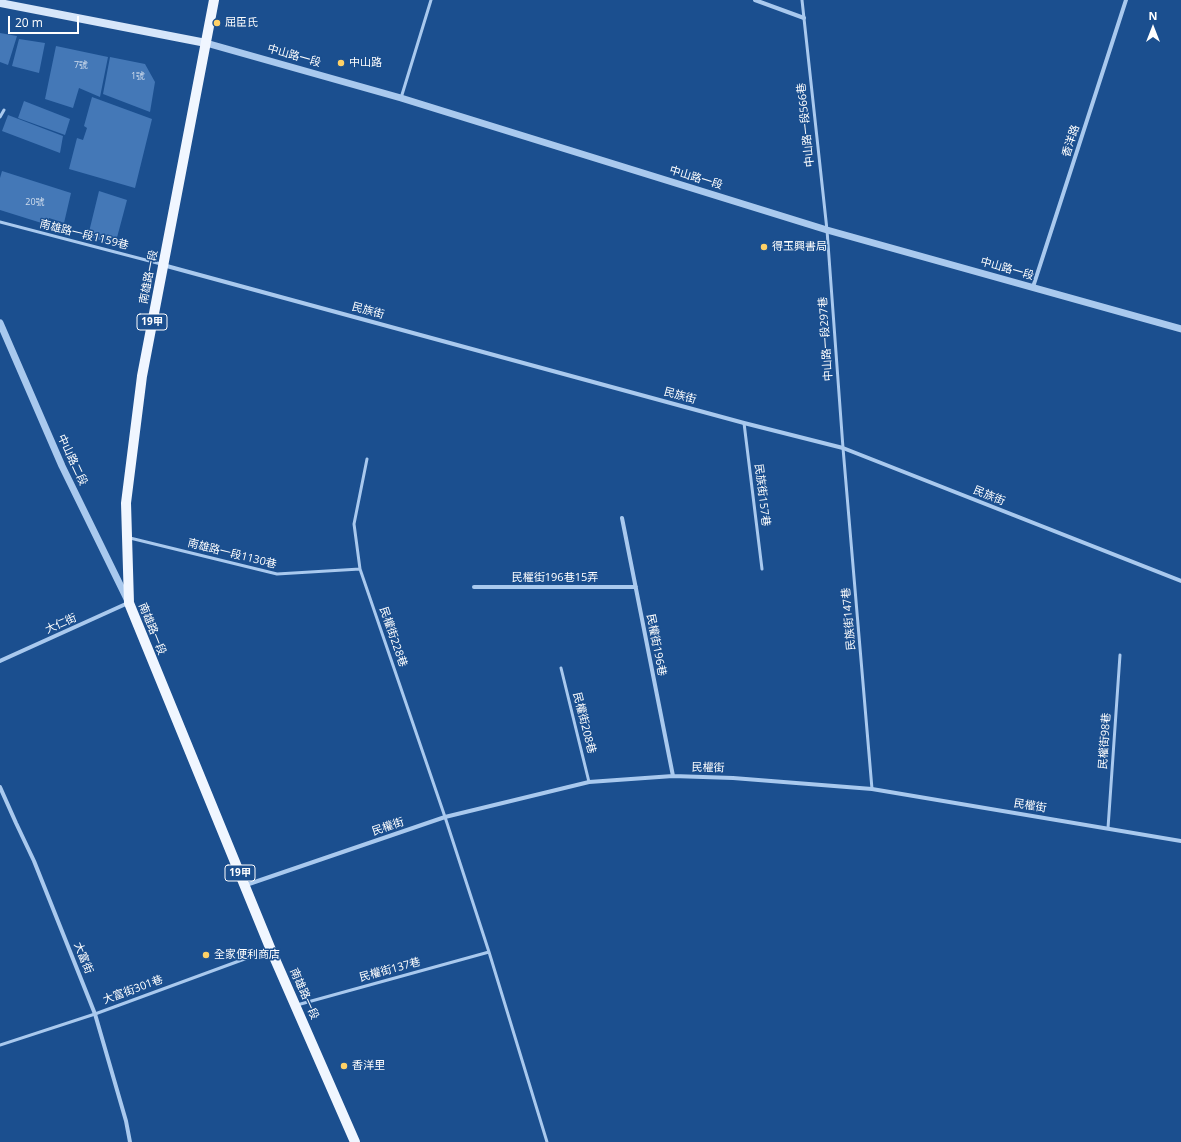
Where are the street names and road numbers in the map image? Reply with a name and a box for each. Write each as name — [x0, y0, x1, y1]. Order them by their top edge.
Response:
street label: 中山路一段 — [266, 42, 322, 70]
street label: 中山路一段566巷 — [795, 82, 817, 168]
street label: 香洋路 — [1060, 123, 1082, 159]
street label: 中山路一段 — [668, 164, 724, 192]
street label: 南雄路一段1159巷 — [38, 218, 130, 252]
street label: 南雄路一段 — [137, 249, 161, 305]
street label: 中山路一段 — [979, 255, 1035, 283]
street label: 中山路一段297巷 — [816, 296, 836, 382]
street label: 民族街 — [350, 300, 386, 322]
road number: 19甲 — [137, 314, 167, 330]
street label: 民族街 — [662, 385, 698, 407]
street label: 中山路二段 — [54, 432, 90, 488]
street label: 民族街157巷 — [752, 463, 772, 527]
street label: 民族街 — [971, 484, 1007, 508]
street label: 南雄路一段1130巷 — [186, 537, 278, 571]
street label: 民權街196巷15弄 — [512, 571, 598, 585]
street label: 民族街147巷 — [840, 587, 858, 651]
street label: 南雄路一段 — [136, 601, 168, 657]
street label: 民權街228巷 — [377, 605, 409, 669]
street label: 大仁街 — [43, 611, 79, 637]
street label: 民權街196巷 — [644, 613, 668, 677]
street label: 民權街208巷 — [570, 691, 598, 755]
street label: 民權街98巷 — [1096, 712, 1114, 770]
street label: 民權街 — [691, 761, 725, 775]
street label: 民權街 — [1013, 797, 1047, 815]
street label: 民權街 — [370, 815, 406, 839]
road number: 19甲 — [225, 865, 255, 881]
street label: 大富街 — [71, 940, 95, 976]
street label: 民權街137巷 — [358, 955, 422, 985]
street label: 南雄路一段 — [287, 966, 321, 1022]
street label: 大富街301巷 — [101, 973, 165, 1007]

